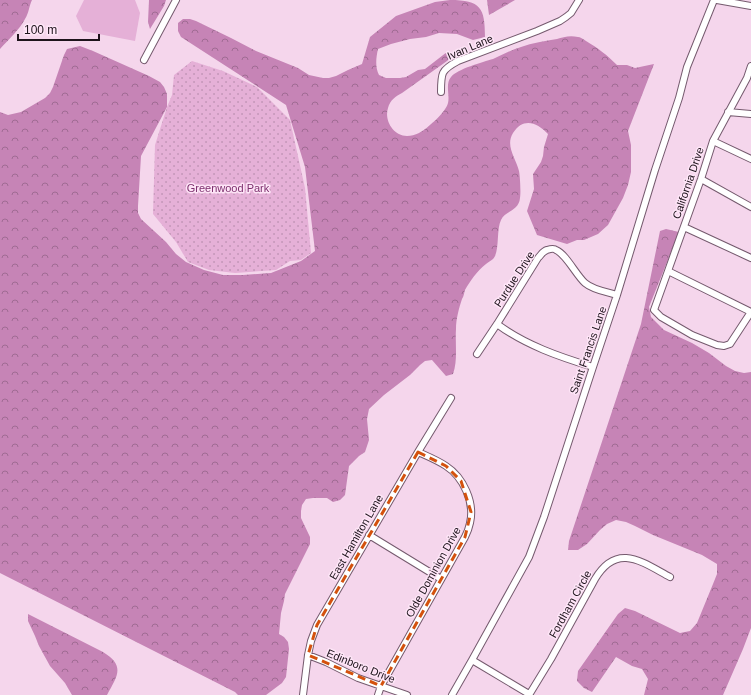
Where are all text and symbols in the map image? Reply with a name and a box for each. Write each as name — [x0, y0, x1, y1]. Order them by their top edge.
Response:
scale bar — [18, 16, 99, 42]
text: 100 m — [24, 23, 57, 37]
street label: Ivan Lane — [445, 32, 495, 62]
street label: California Drive — [670, 145, 706, 221]
park label: Greenwood Park — [187, 182, 270, 194]
street label: Purdue Drive — [491, 249, 537, 309]
street label: Saint Francis Lane — [567, 305, 609, 395]
street label: East Hamilton Lane — [327, 492, 385, 582]
street label: Olde Dominion Drive — [403, 525, 463, 619]
street label: Fordham Circle — [547, 568, 593, 640]
street label: Edinboro Drive — [325, 647, 397, 685]

